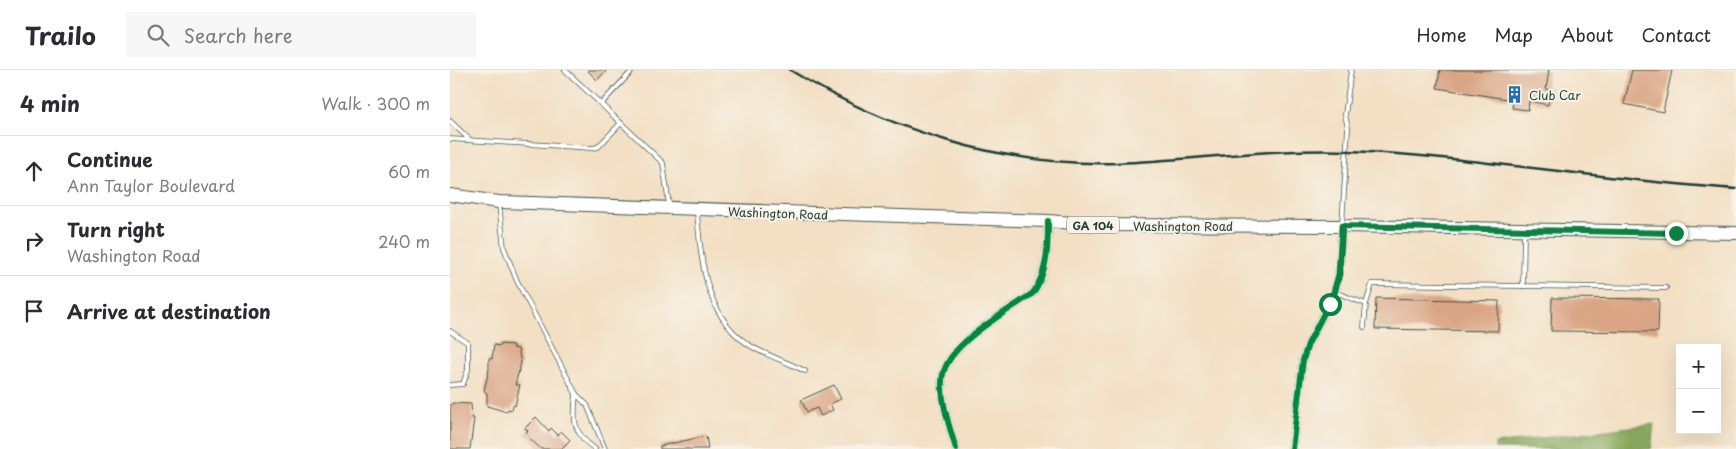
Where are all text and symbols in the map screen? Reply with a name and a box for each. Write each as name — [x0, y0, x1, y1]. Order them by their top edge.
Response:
search box — [126, 12, 476, 57]
text: Trailo — [25, 17, 96, 53]
icon: search — [144, 21, 172, 49]
text: Search here — [184, 21, 292, 49]
text: Home — [1416, 21, 1466, 48]
text: Map — [1494, 21, 1533, 48]
text: About — [1561, 21, 1613, 48]
text: Contact — [1641, 21, 1711, 48]
building icon: Club Car — [1505, 85, 1525, 105]
place label: Club Car — [1529, 86, 1581, 104]
text: 4 min — [20, 87, 80, 119]
text: Walk · 300 m — [321, 91, 430, 115]
text: Continue — [67, 145, 153, 173]
icon: ahead — [20, 157, 48, 185]
text: 60 m — [388, 159, 430, 183]
text: Ann Taylor Boulevard — [67, 173, 235, 197]
street label: Washington Road — [728, 202, 828, 224]
text: Turn right — [67, 215, 165, 243]
road number: GA 104 — [1067, 216, 1119, 234]
street label: Washington Road — [1133, 217, 1233, 235]
route end — [1665, 222, 1688, 245]
icon: right — [20, 227, 48, 255]
text: 240 m — [378, 229, 430, 253]
text: Washington Road — [67, 243, 201, 267]
route start — [1319, 293, 1342, 316]
icon: arrive — [20, 297, 48, 325]
text: Arrive at destination — [67, 297, 271, 325]
map controls — [1676, 344, 1721, 434]
button: + — [1676, 344, 1721, 389]
button: − — [1676, 389, 1721, 434]

